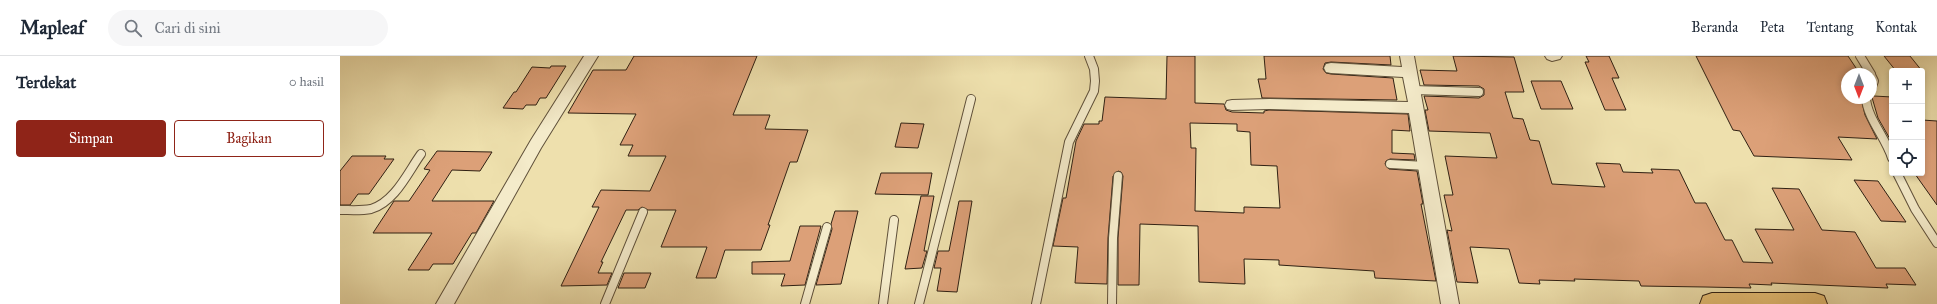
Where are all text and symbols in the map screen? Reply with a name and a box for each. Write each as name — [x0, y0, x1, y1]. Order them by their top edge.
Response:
search box — [108, 10, 388, 46]
text: Mapleaf — [20, 16, 84, 39]
icon: search — [122, 17, 144, 39]
text: Cari di sini — [154, 19, 221, 37]
text: Beranda — [1691, 19, 1738, 36]
text: Peta — [1760, 19, 1784, 36]
text: Tentang — [1806, 19, 1853, 36]
text: Kontak — [1875, 19, 1917, 36]
north arrow — [1841, 68, 1877, 104]
map controls — [1889, 68, 1925, 176]
button: + — [1889, 68, 1925, 104]
text: Terdekat — [16, 72, 76, 93]
text: 0 hasil — [289, 74, 324, 90]
button: − — [1889, 104, 1925, 140]
button: Simpan — [16, 120, 166, 157]
button: Bagikan — [174, 120, 324, 157]
button: locate — [1889, 140, 1925, 176]

